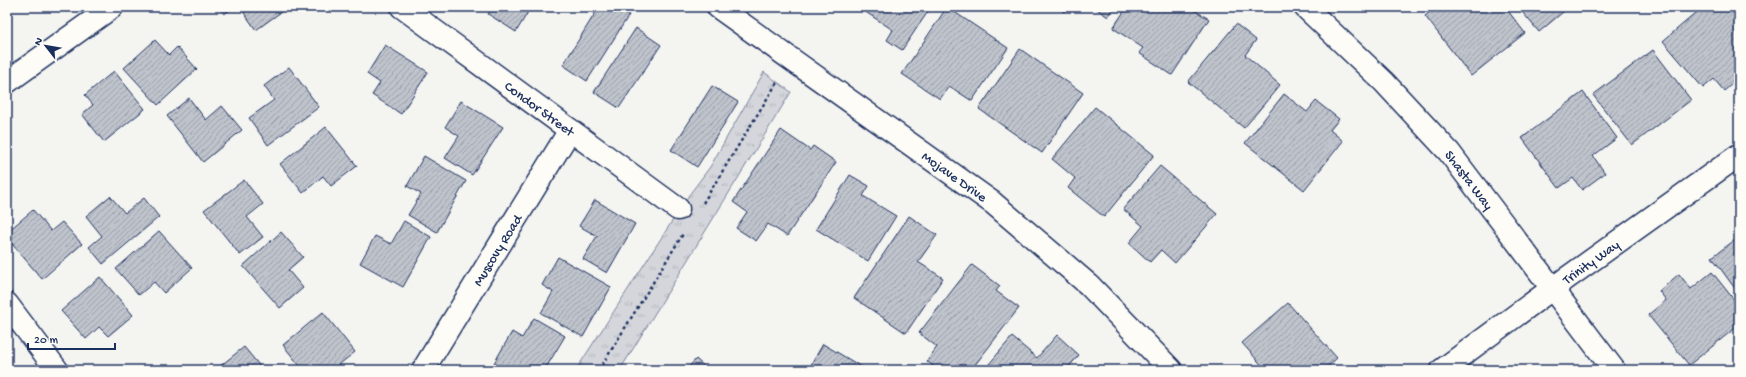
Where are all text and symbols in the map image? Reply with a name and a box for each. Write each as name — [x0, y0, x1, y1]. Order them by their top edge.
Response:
north arrow — [26, 26, 66, 66]
text: N — [32, 36, 46, 48]
street label: Condor Street — [500, 79, 578, 142]
street label: Shasta Way — [1440, 148, 1496, 214]
street label: Mojave Drive — [918, 149, 990, 207]
street label: Muscovy Road — [471, 211, 528, 290]
street label: Trinity Way — [1559, 237, 1624, 290]
scale bar — [28, 325, 115, 351]
text: 20 m — [34, 334, 59, 348]

